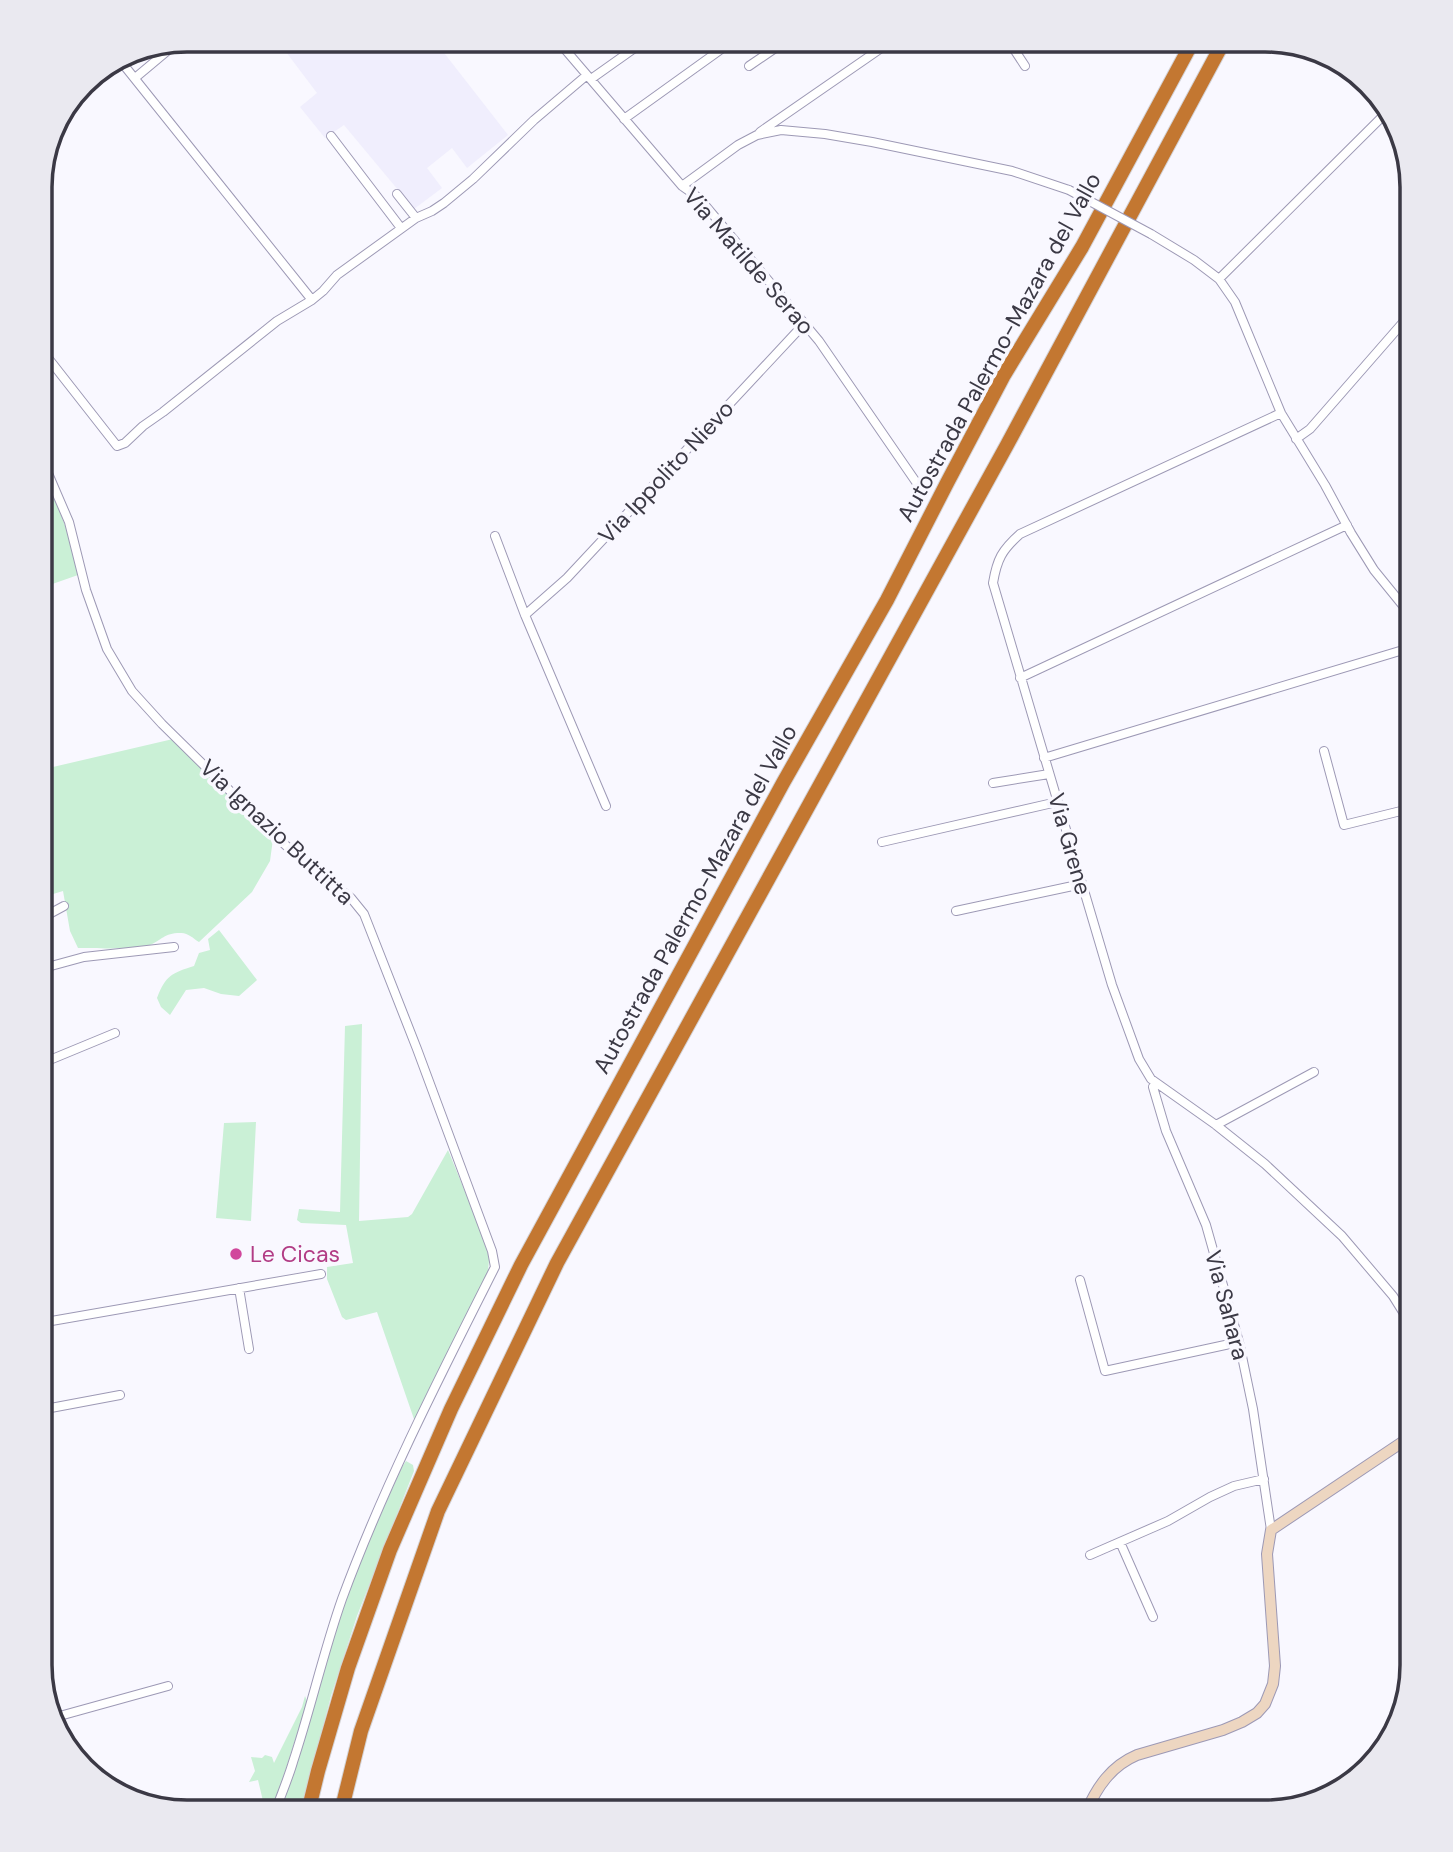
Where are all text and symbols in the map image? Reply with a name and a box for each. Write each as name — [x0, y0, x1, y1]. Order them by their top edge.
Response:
street label: Autostrada Palermo-Mazara del Vallo — [890, 167, 1108, 527]
street label: Via Matilde Serao — [677, 181, 821, 341]
street label: Via Ippolito Nievo — [592, 394, 740, 550]
street label: Autostrada Palermo-Mazara del Vallo — [586, 719, 804, 1079]
street label: Via Ignazio Buttitta — [193, 753, 361, 911]
street label: Via Grene — [1041, 790, 1099, 898]
place label: Le Cicas — [250, 1239, 340, 1269]
marker: Le Cicas — [228, 1246, 244, 1262]
street label: Via Sahara — [1198, 1247, 1256, 1363]

